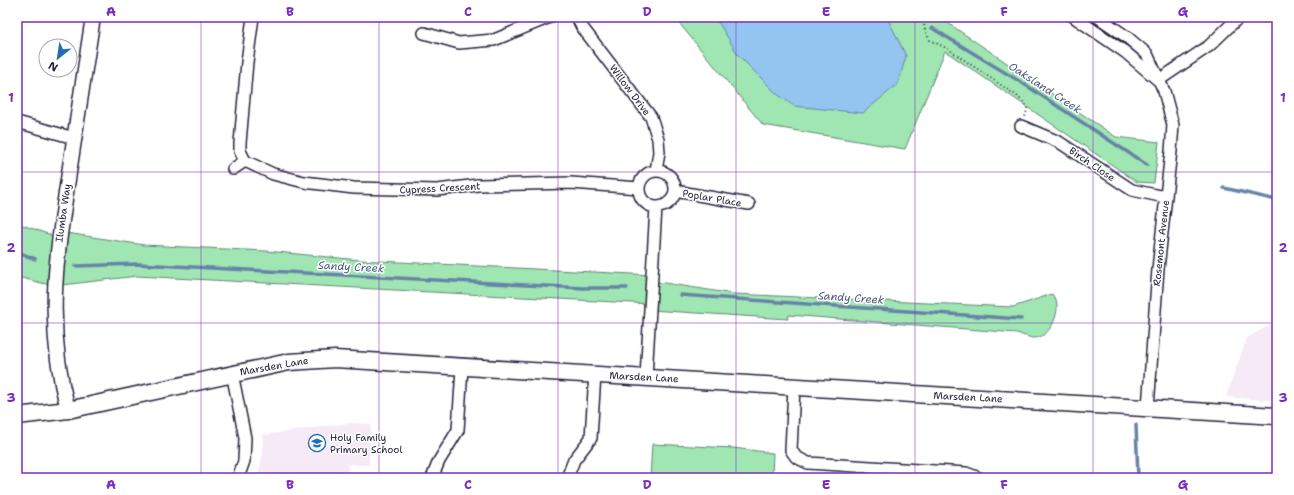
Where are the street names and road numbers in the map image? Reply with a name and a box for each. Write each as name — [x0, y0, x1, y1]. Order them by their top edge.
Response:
street label: Willow Drive — [607, 62, 654, 118]
street label: Birch Close — [1067, 144, 1118, 184]
street label: Cypress Crescent — [399, 179, 481, 197]
street label: Ilumba Way — [52, 183, 74, 243]
street label: Poplar Place — [681, 186, 743, 210]
street label: Rosemont Avenue — [1150, 199, 1172, 287]
street label: Marsden Lane — [239, 354, 310, 378]
street label: Marsden Lane — [609, 369, 679, 385]
street label: Marsden Lane — [933, 389, 1003, 405]

